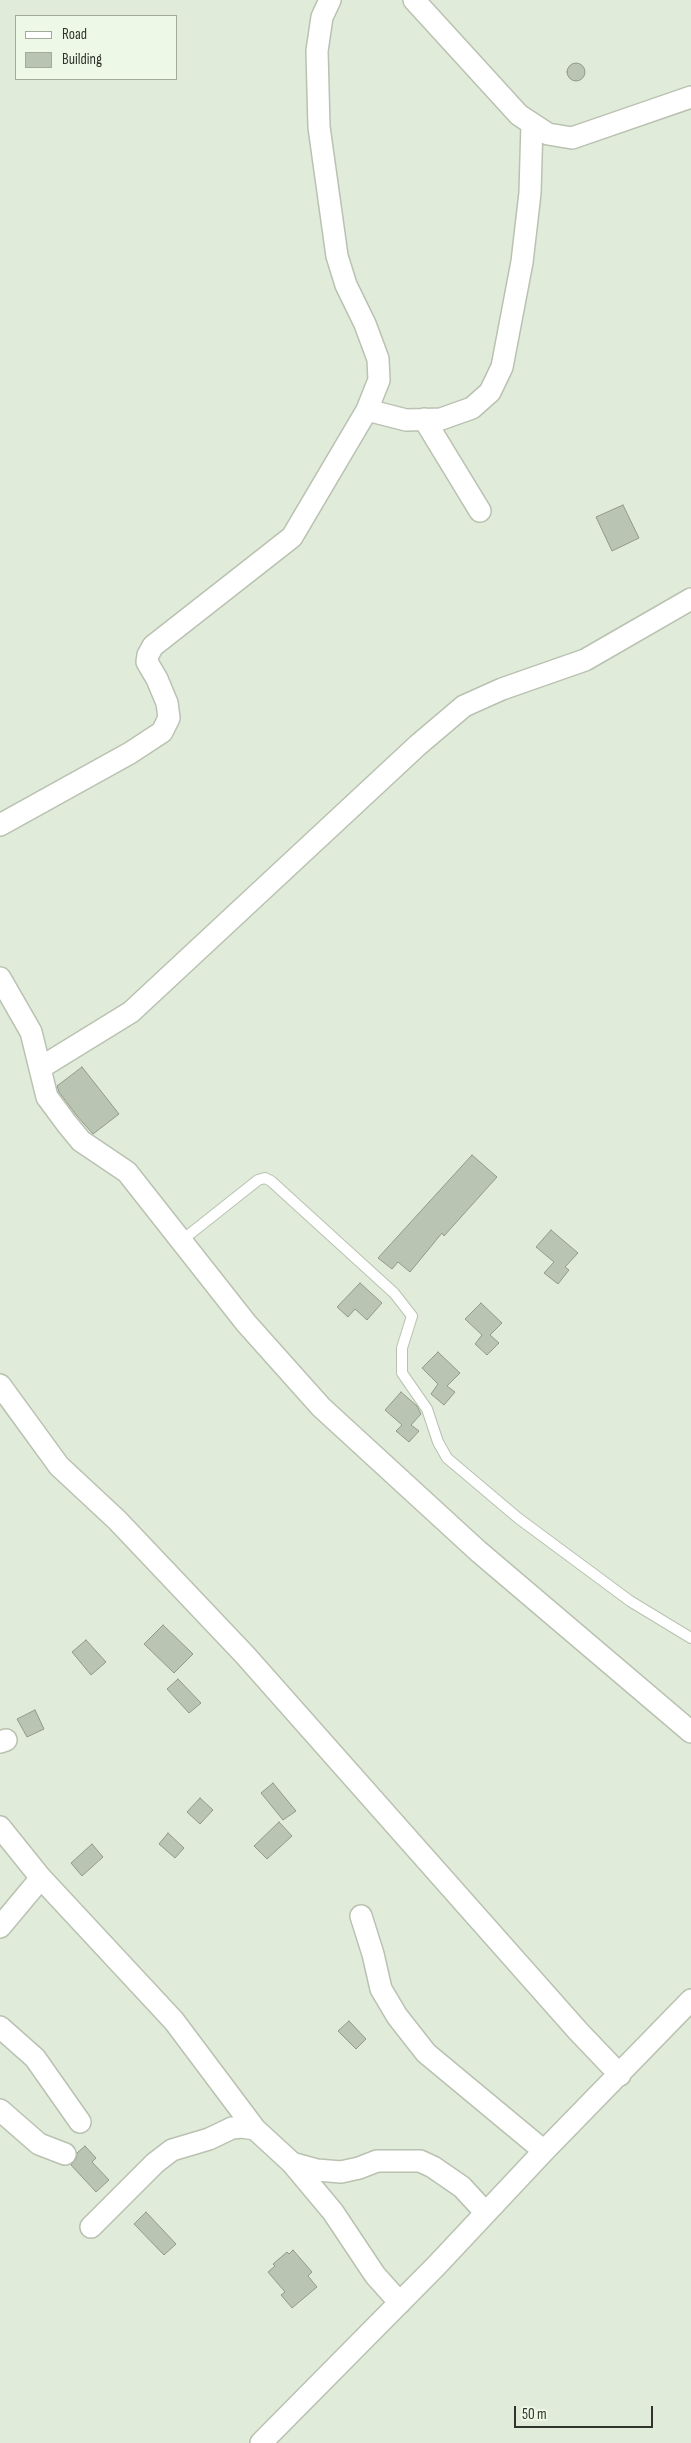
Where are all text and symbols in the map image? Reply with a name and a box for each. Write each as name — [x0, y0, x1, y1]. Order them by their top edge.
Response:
legend — [15, 15, 178, 80]
text: Road — [62, 25, 87, 44]
text: Building — [62, 50, 102, 69]
scale bar — [516, 2396, 655, 2428]
text: 50 m — [522, 2405, 547, 2424]

